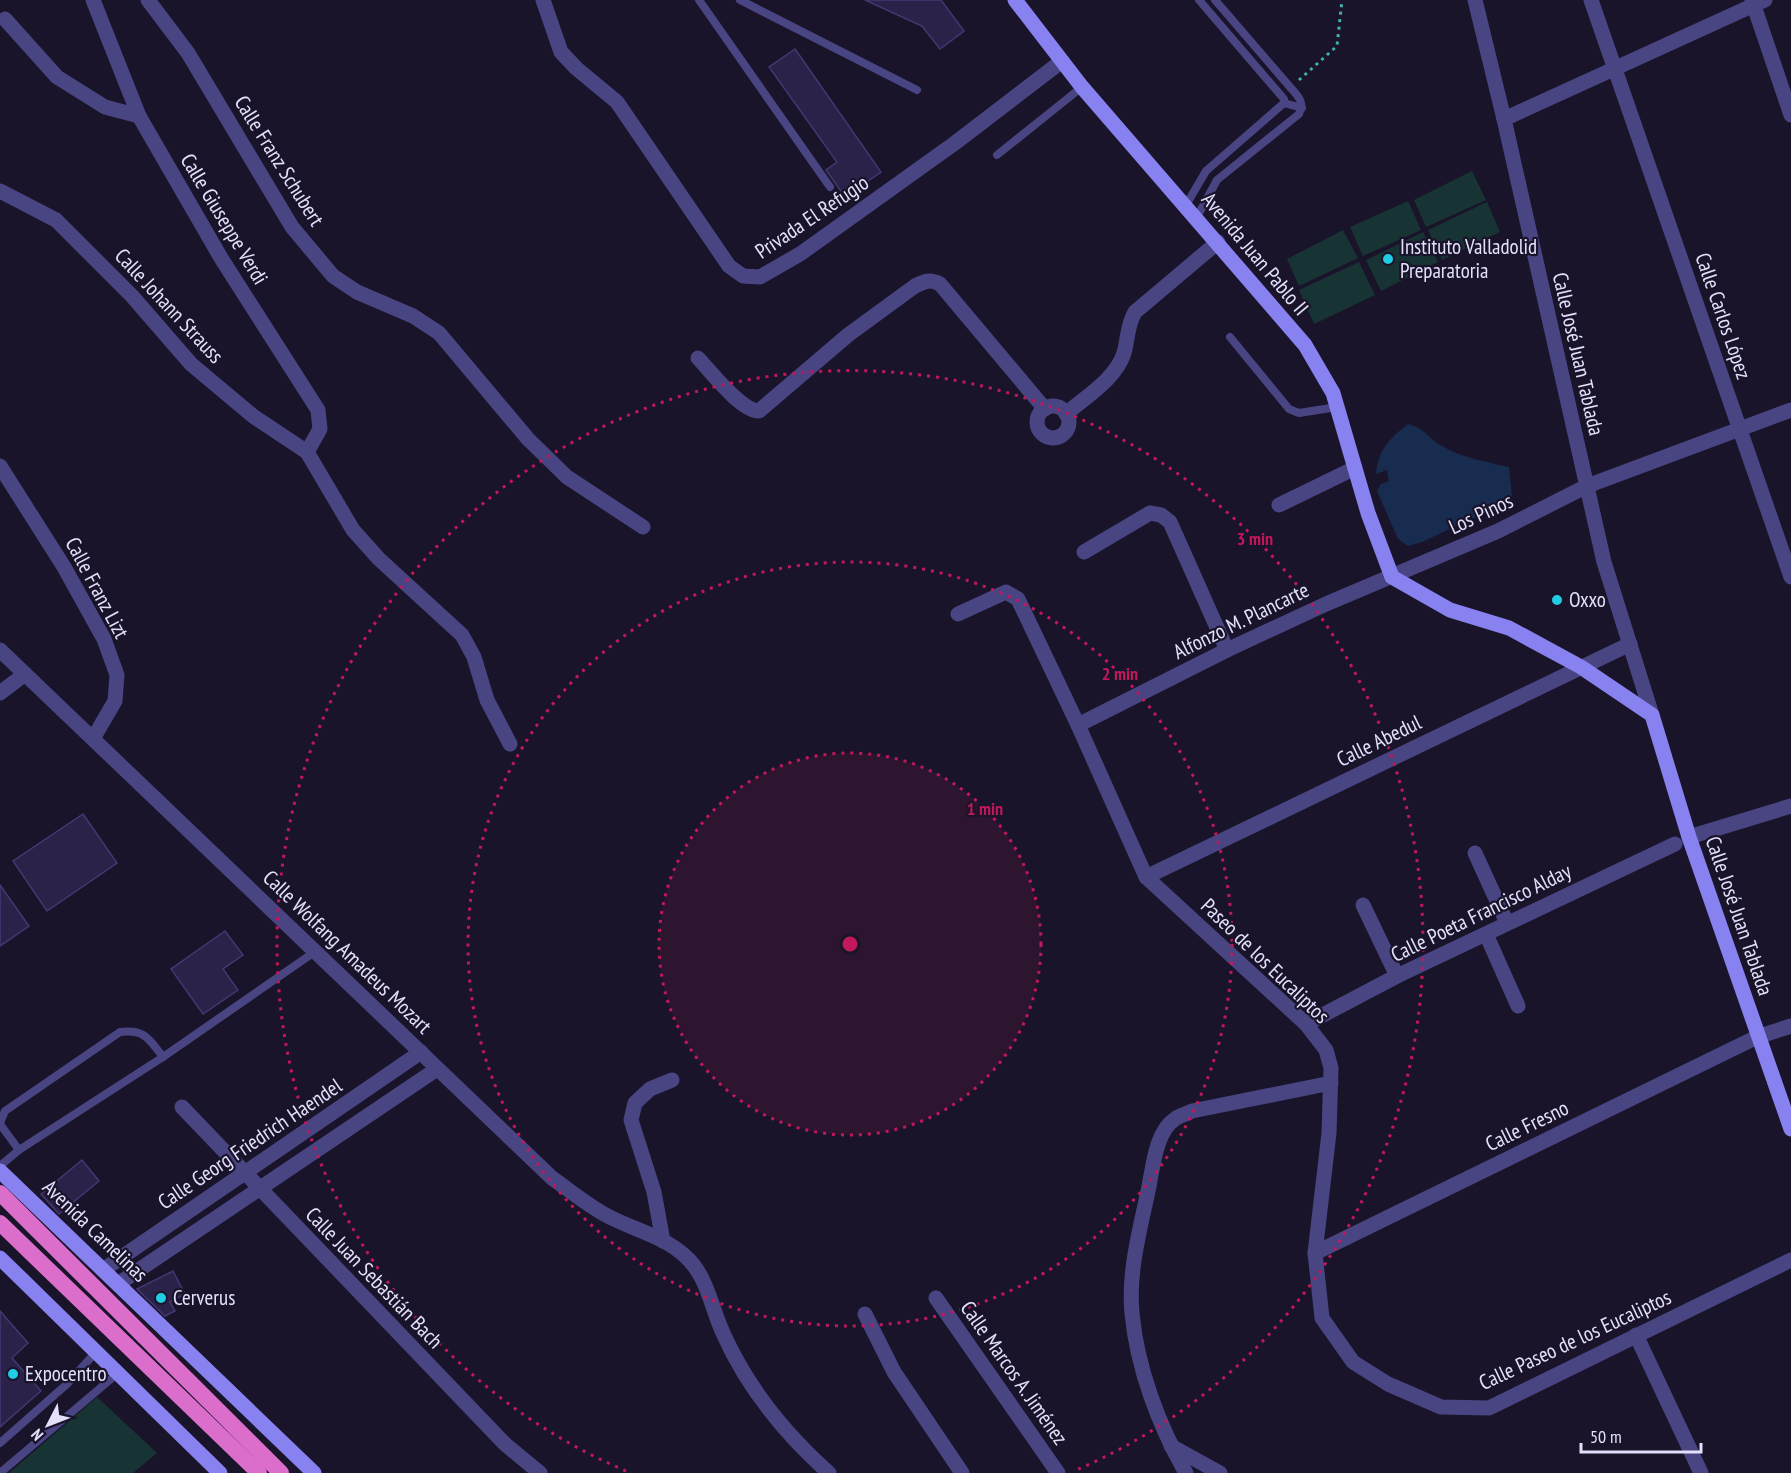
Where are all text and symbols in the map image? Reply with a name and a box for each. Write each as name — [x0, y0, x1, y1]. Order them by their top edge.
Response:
street label: Calle Franz Schubert — [229, 90, 330, 231]
street label: Calle Giuseppe Verdi — [175, 148, 274, 289]
street label: Privada El Refugio — [750, 169, 874, 264]
street label: Avenida Juan Pablo II — [1196, 187, 1315, 321]
place label: Instituto Valladolid Preparatoria — [1400, 233, 1537, 284]
street label: Calle Johann Strauss — [109, 242, 230, 369]
street label: Calle Carlos López — [1689, 249, 1758, 383]
marker: Instituto Valladolid Preparatoria — [1381, 252, 1395, 266]
street label: Calle José Juan Tablada — [1547, 270, 1610, 438]
street label: Los Pinos — [1444, 487, 1517, 540]
text: 3 min — [1237, 527, 1273, 550]
street label: Calle Franz Lizt — [60, 532, 135, 643]
street label: Alfonzo M. Plancarte — [1168, 576, 1313, 665]
place label: Oxxo — [1569, 586, 1606, 613]
marker: Oxxo — [1550, 593, 1564, 607]
text: 2 min — [1102, 662, 1138, 685]
street label: Calle Abedul — [1332, 708, 1426, 773]
text: 1 min — [967, 797, 1003, 820]
street label: Calle José Juan Tablada — [1700, 833, 1779, 999]
street label: Calle Poeta Francisco Alday — [1386, 857, 1575, 968]
street label: Calle Wolfang Amadeus Mozart — [257, 864, 438, 1039]
street label: Paseo de los Eucaliptos — [1195, 892, 1335, 1029]
centre of rings — [840, 934, 860, 954]
street label: Calle Georg Friedrich Haendel — [153, 1072, 347, 1215]
street label: Calle Fresno — [1481, 1094, 1573, 1157]
street label: Avenida Camelinas — [37, 1174, 154, 1288]
street label: Calle Juan Sebastián Bach — [300, 1201, 449, 1354]
street label: Calle Paseo de los Eucaliptos — [1474, 1283, 1675, 1396]
place label: Cerverus — [173, 1284, 235, 1311]
marker: Cerverus — [154, 1291, 168, 1305]
street label: Calle Marcos A. Jiménez — [955, 1295, 1074, 1450]
place label: Expocentro — [25, 1360, 106, 1387]
marker: Expocentro — [6, 1367, 20, 1381]
north arrow — [18, 1395, 78, 1455]
scale bar — [1581, 1416, 1701, 1454]
text: N — [27, 1425, 47, 1445]
text: 50 m — [1590, 1425, 1622, 1448]

